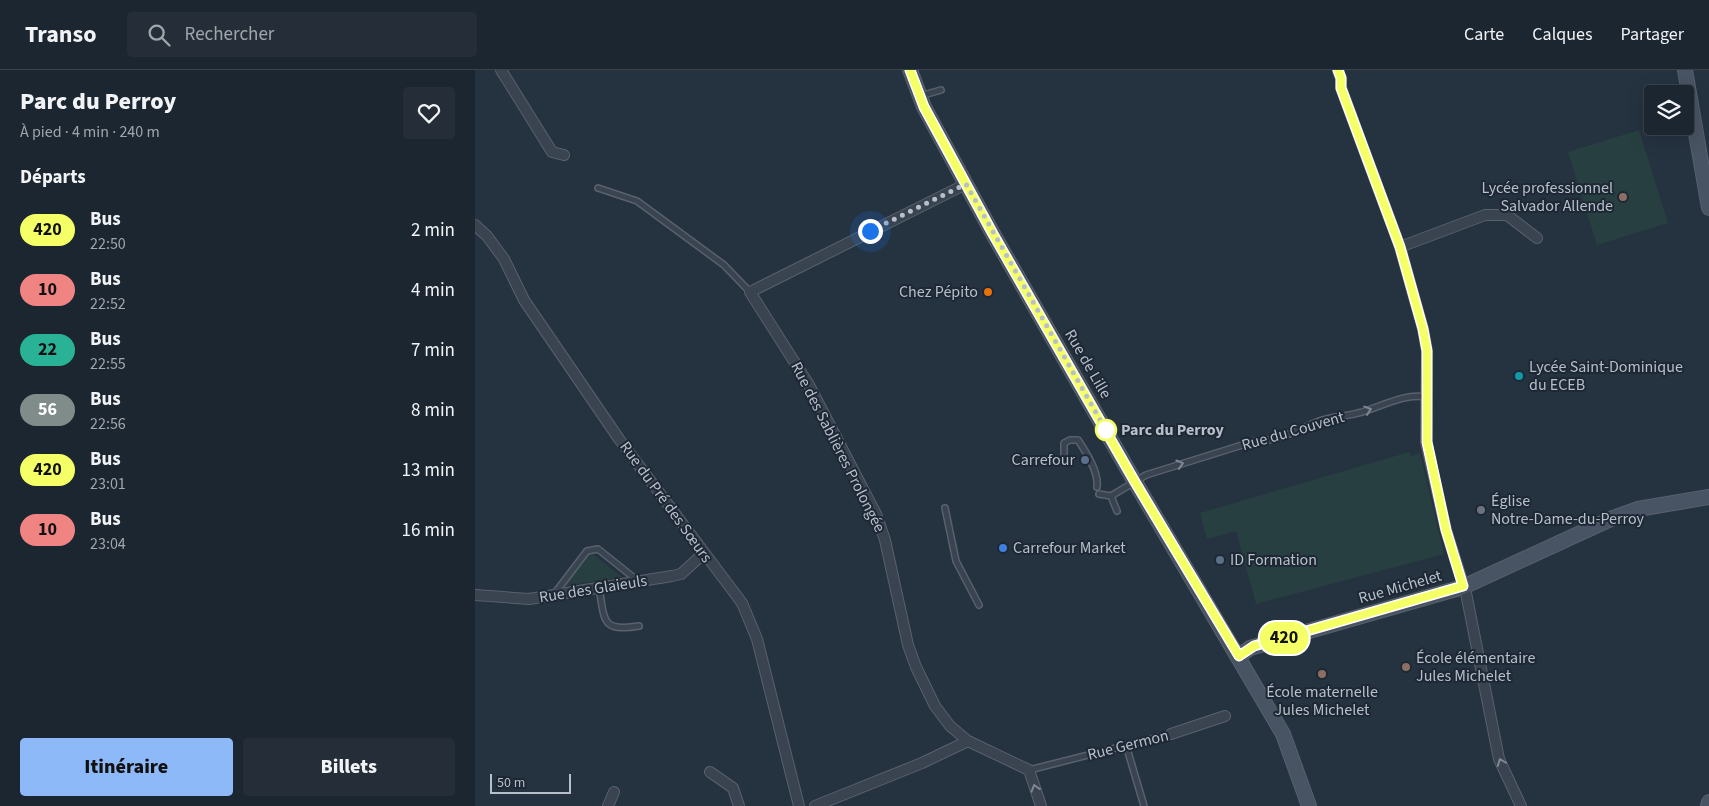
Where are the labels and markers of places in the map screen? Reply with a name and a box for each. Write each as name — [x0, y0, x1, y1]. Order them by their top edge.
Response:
place label: Lycée professionnel Salvador Allende — [1481, 177, 1613, 217]
marker: Lycée professionnel Salvador Allende — [1617, 191, 1629, 203]
place label: Chez Pépito — [899, 281, 978, 303]
marker: Chez Pépito — [982, 286, 994, 298]
place label: Lycée Saint-Dominique du ECEB — [1529, 356, 1683, 396]
marker: Lycée Saint-Dominique du ECEB — [1513, 370, 1525, 382]
marker: Parc du Perroy — [1095, 419, 1117, 441]
place label: Parc du Perroy — [1121, 419, 1225, 441]
place label: Carrefour — [1012, 449, 1075, 471]
marker: Carrefour — [1079, 454, 1091, 466]
place label: Église Notre-Dame-du-Perroy — [1491, 490, 1645, 530]
marker: Église Notre-Dame-du-Perroy — [1475, 504, 1487, 516]
place label: Carrefour Market — [1013, 537, 1126, 559]
marker: Carrefour Market — [997, 542, 1009, 554]
place label: ID Formation — [1230, 549, 1317, 571]
marker: ID Formation — [1214, 554, 1226, 566]
place label: École élémentaire Jules Michelet — [1416, 647, 1535, 687]
marker: École élémentaire Jules Michelet — [1400, 661, 1412, 673]
marker: École maternelle Jules Michelet — [1316, 668, 1328, 680]
place label: École maternelle Jules Michelet — [1266, 681, 1378, 721]

